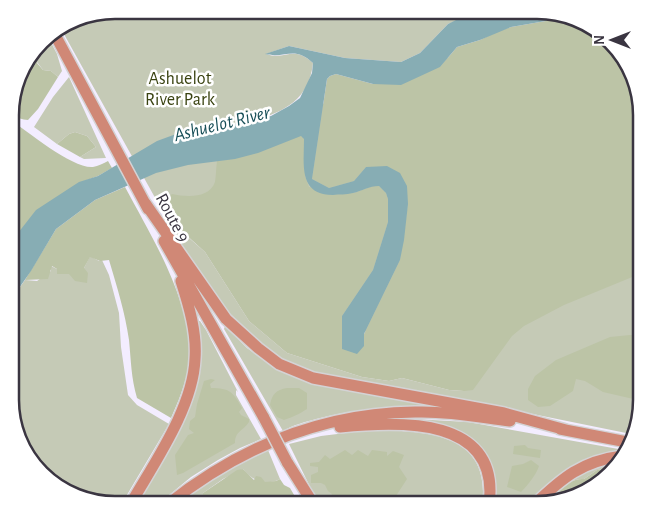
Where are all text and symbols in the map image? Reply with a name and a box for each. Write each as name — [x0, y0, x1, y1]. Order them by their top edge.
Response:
north arrow — [587, 15, 637, 65]
text: N — [593, 35, 607, 45]
park label: Ashuelot River Park — [145, 70, 216, 109]
water label: Ashuelot River — [171, 103, 273, 145]
street label: Route 9 — [152, 191, 192, 245]

